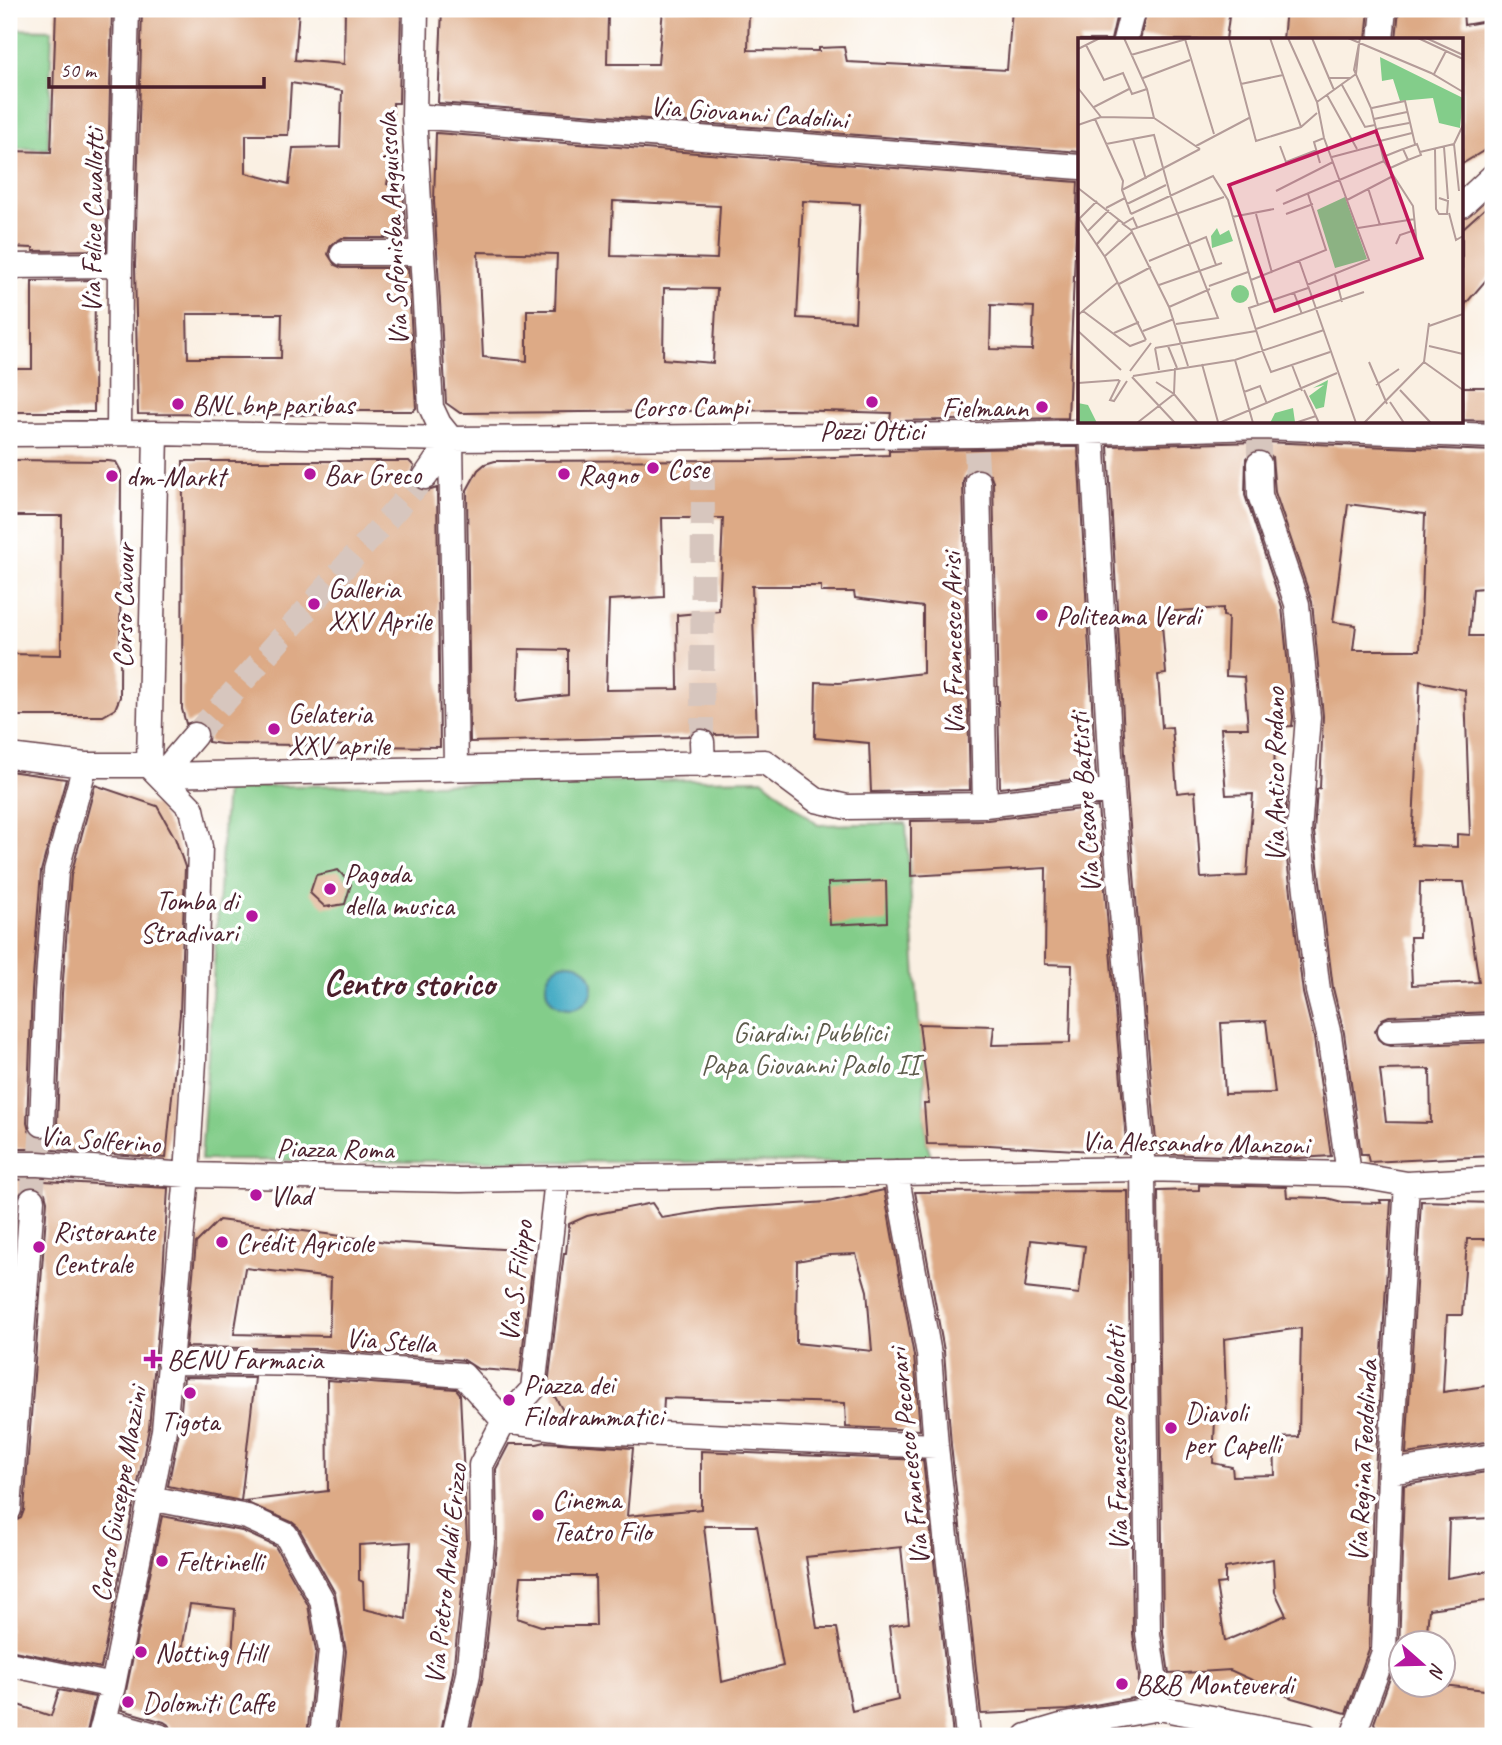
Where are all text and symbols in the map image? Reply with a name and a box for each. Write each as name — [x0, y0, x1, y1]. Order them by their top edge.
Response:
inset map — [1078, 38, 1464, 424]
scale bar — [49, 46, 264, 90]
text: 50 m — [60, 57, 98, 83]
street label: Via Giovanni Cadolini — [649, 88, 853, 137]
street label: Via Sofonisba Anguissola — [369, 109, 416, 347]
street label: Via Felice Cavallotti — [73, 125, 112, 313]
place label: BNL bnp paribas — [192, 387, 356, 422]
street label: Corso Campi — [632, 388, 752, 425]
place label: Fielmann — [942, 390, 1029, 425]
marker: Pozzi Ottici — [864, 394, 880, 410]
marker: BNL bnp paribas — [170, 396, 186, 412]
marker: Fielmann — [1034, 399, 1050, 415]
place label: Pozzi Ottici — [820, 413, 928, 448]
place label: Cose — [667, 451, 711, 486]
place label: Bar Greco — [324, 457, 423, 492]
place label: Ragno — [578, 457, 641, 492]
place label: dm-Markt — [126, 459, 229, 494]
marker: Cose — [645, 460, 661, 476]
marker: Bar Greco — [302, 466, 318, 482]
marker: Ragno — [556, 466, 572, 482]
marker: dm-Markt — [104, 468, 120, 484]
street label: Corso Cavour — [105, 541, 142, 668]
street label: Via Francesco Arisi — [933, 548, 972, 736]
place label: Galleria XXV Aprile — [328, 571, 433, 638]
marker: Galleria XXV Aprile — [306, 596, 322, 612]
place label: Politeama Verdi — [1056, 598, 1204, 633]
marker: Politeama Verdi — [1034, 607, 1050, 623]
street label: Via Antico Rodano — [1257, 686, 1292, 862]
place label: Gelateria XXV aprile — [288, 696, 391, 763]
street label: Via Cesare Battisti — [1060, 708, 1108, 895]
marker: Gelateria XXV aprile — [266, 721, 282, 737]
place label: Pagoda della musica — [344, 856, 456, 923]
marker: Pagoda della musica — [322, 881, 338, 897]
place label: Tomba di Stradivari — [140, 883, 242, 950]
marker: Tomba di Stradivari — [244, 908, 260, 924]
district label: Centro storico — [323, 961, 498, 1006]
park label: Giardini Pubblici Papa Giovanni Paolo II — [701, 1015, 925, 1082]
street label: Via Solferino — [39, 1118, 163, 1161]
street label: Via Alessandro Manzoni — [1081, 1123, 1313, 1162]
street label: Piazza Roma — [276, 1130, 396, 1167]
place label: Vlad — [270, 1178, 316, 1213]
marker: Vlad — [248, 1187, 264, 1203]
place label: Ristorante Centrale — [53, 1214, 156, 1281]
street label: Via S. Filippo — [491, 1216, 541, 1344]
place label: Crédit Agricole — [236, 1225, 375, 1260]
marker: Crédit Agricole — [214, 1234, 230, 1250]
marker: Ristorante Centrale — [31, 1239, 47, 1255]
street label: Via Stella — [345, 1320, 439, 1361]
street label: Via Francesco Robolotti — [1097, 1323, 1136, 1552]
place label: BENU Farmacia — [167, 1342, 325, 1377]
street label: Via Francesco Pecorari — [879, 1343, 937, 1567]
marker: BENU Farmacia — [145, 1351, 161, 1367]
street label: Via Regina Teodolinda — [1340, 1357, 1385, 1563]
place label: Piazza dei Filodrammatici — [523, 1367, 667, 1434]
street label: Corso Giuseppe Mazzini — [82, 1380, 155, 1604]
marker: Tigota — [182, 1385, 198, 1401]
marker: Piazza dei Filodrammatici — [501, 1392, 517, 1408]
place label: Diavoli per Capelli — [1185, 1395, 1284, 1462]
place label: Tigota — [161, 1404, 222, 1439]
marker: Diavoli per Capelli — [1163, 1420, 1179, 1436]
street label: Via Pietro Araldi Erizzo — [417, 1460, 475, 1686]
place label: Cinema Teatro Filo — [552, 1482, 655, 1549]
marker: Cinema Teatro Filo — [530, 1507, 546, 1523]
place label: Feltrinelli — [176, 1544, 267, 1579]
marker: Feltrinelli — [154, 1553, 170, 1569]
north arrow — [1386, 1630, 1456, 1700]
place label: Notting Hill — [155, 1635, 270, 1670]
marker: Notting Hill — [133, 1644, 149, 1660]
text: N — [1423, 1660, 1450, 1682]
place label: B&B Monteverdi — [1136, 1667, 1297, 1702]
marker: B&B Monteverdi — [1114, 1676, 1130, 1692]
place label: Dolomiti Caffe — [142, 1685, 276, 1720]
marker: Dolomiti Caffe — [120, 1694, 136, 1710]

